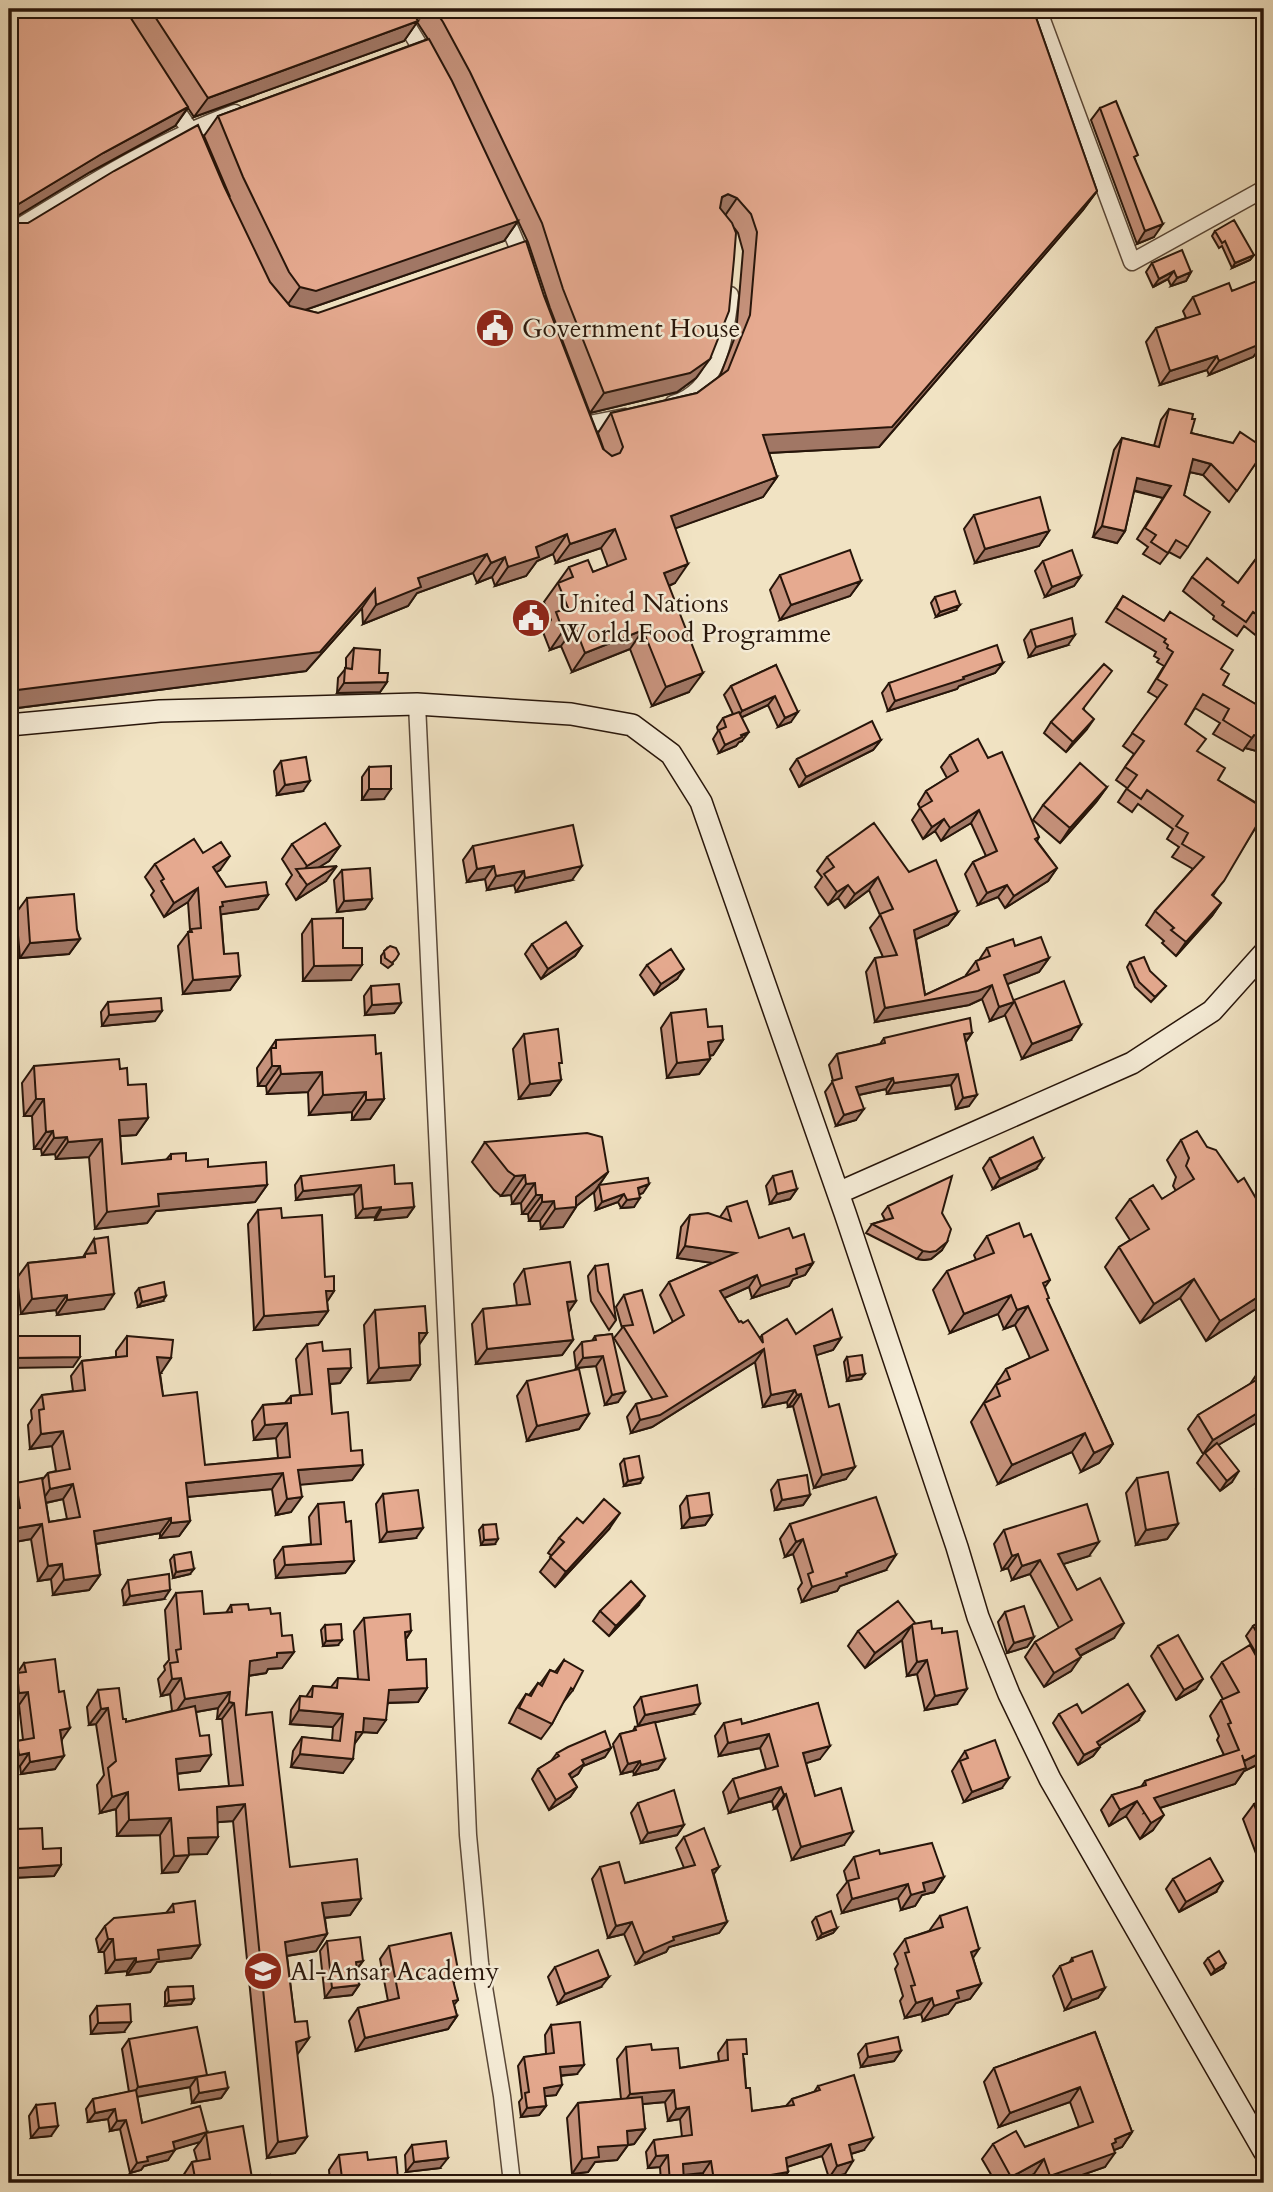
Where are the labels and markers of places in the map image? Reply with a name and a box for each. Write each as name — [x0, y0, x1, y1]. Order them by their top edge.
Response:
public building icon: Government House — [474, 307, 516, 349]
place label: Government House — [522, 311, 740, 346]
place label: United Nations World Food Programme — [557, 586, 831, 651]
public building icon: United Nations World Food Programme — [510, 597, 552, 639]
school or university icon: Al-Ansar Academy — [242, 1950, 284, 1992]
place label: Al-Ansar Academy — [290, 1954, 500, 1989]

